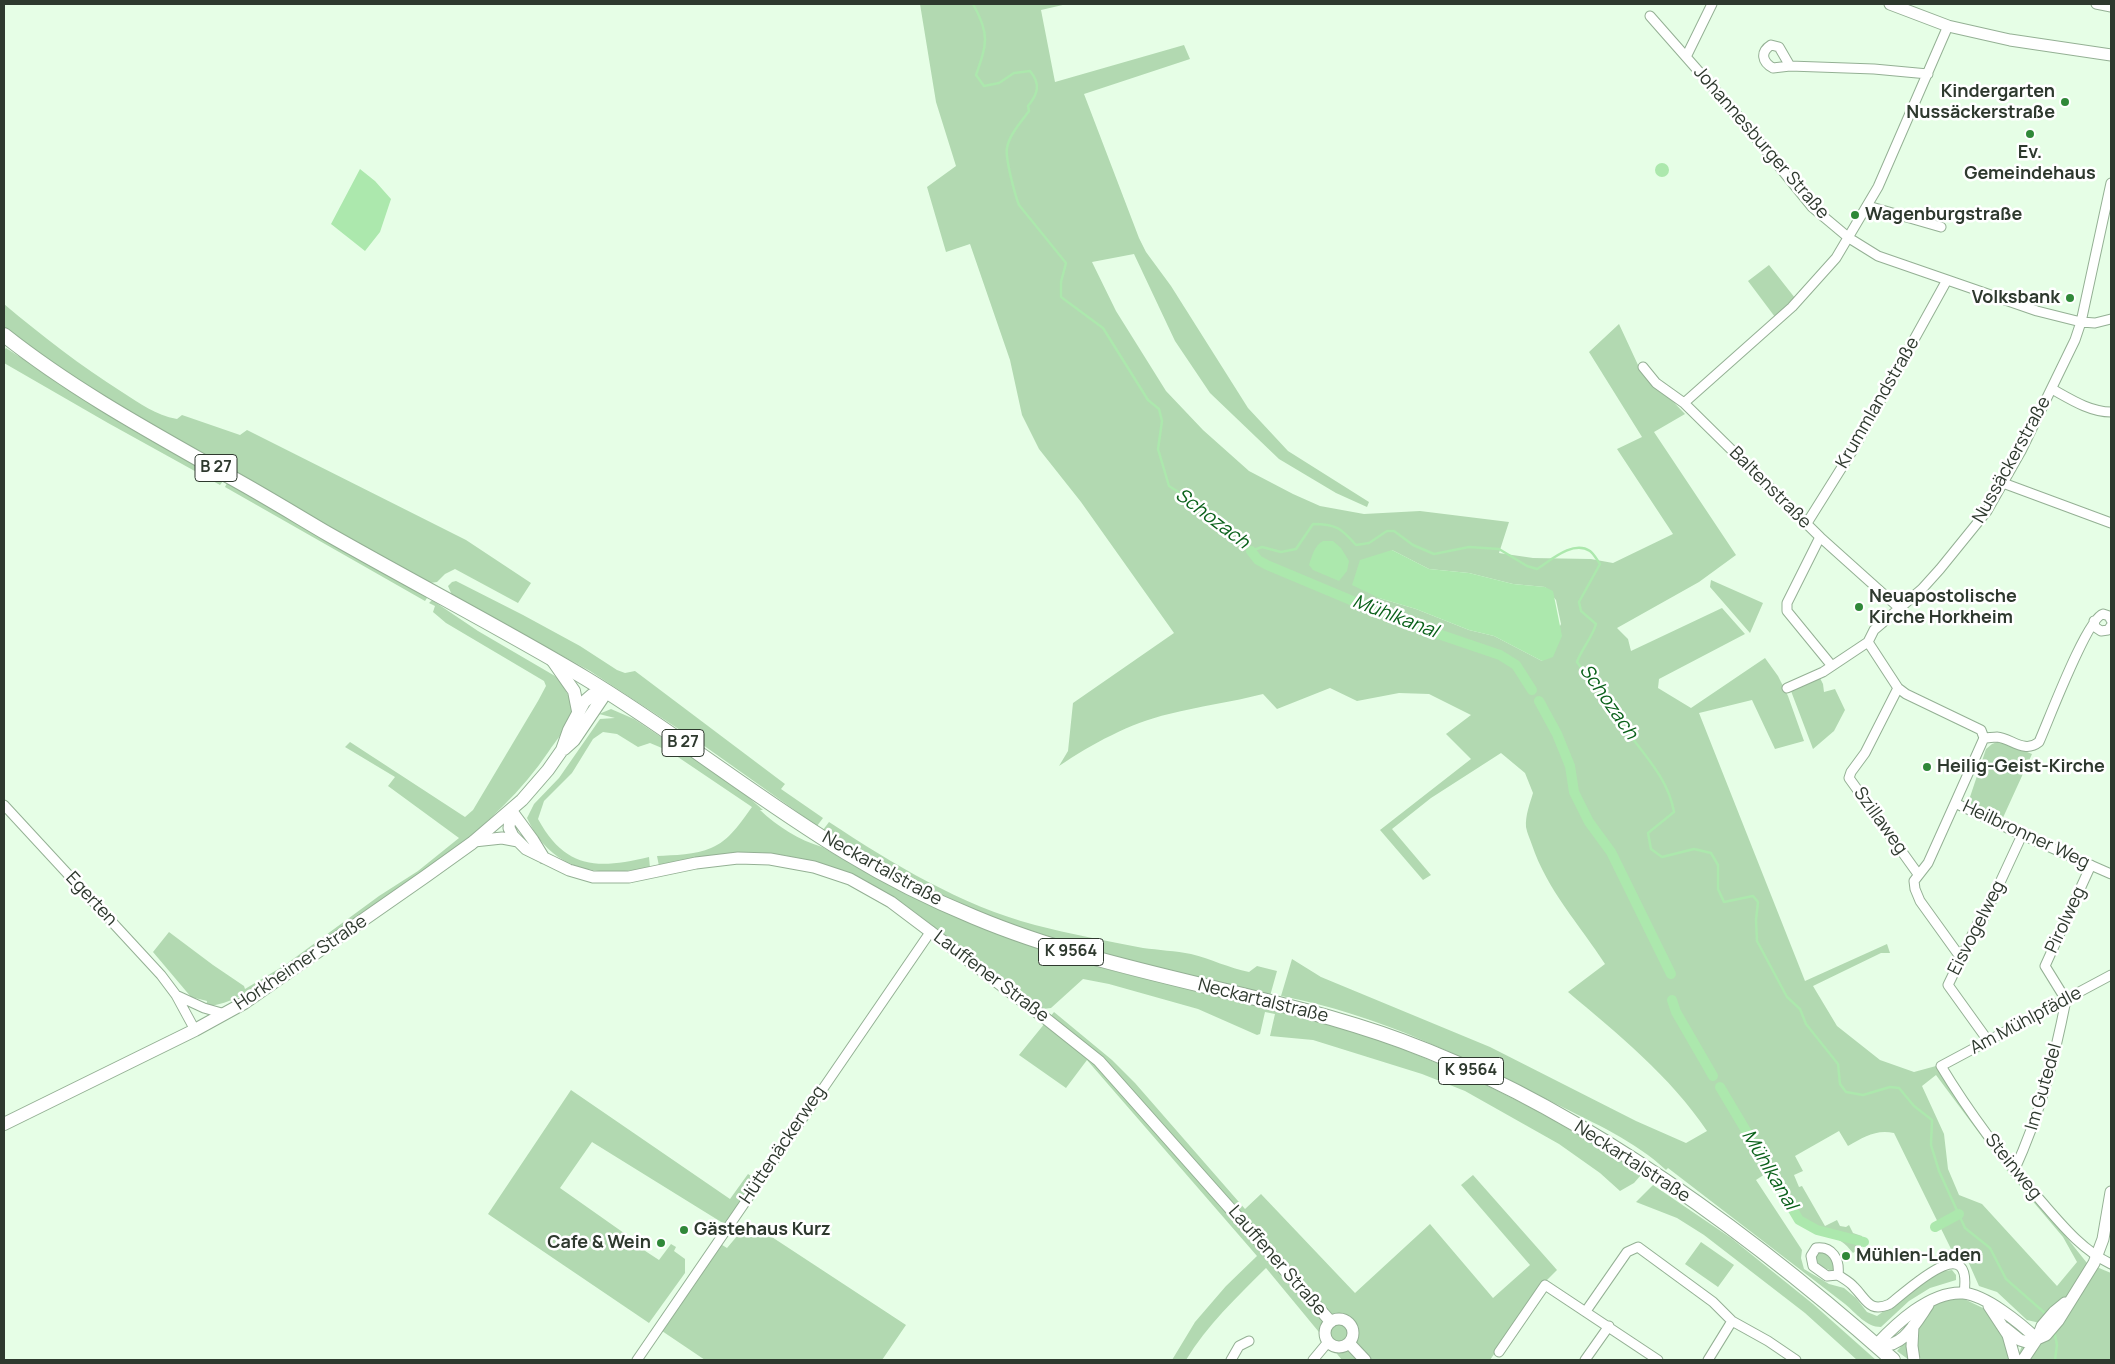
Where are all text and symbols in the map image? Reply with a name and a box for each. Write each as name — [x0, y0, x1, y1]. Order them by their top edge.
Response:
street label: Johannesburger Straße — [1689, 62, 1833, 224]
place label: Kindergarten Nussäckerstraße — [1906, 81, 2055, 124]
marker: Kindergarten Nussäckerstraße — [2059, 96, 2071, 108]
marker: Ev. Gemeindehaus — [2024, 128, 2036, 140]
place label: Ev. Gemeindehaus — [1964, 142, 2096, 184]
place label: Wagenburgstraße — [1865, 204, 2022, 226]
marker: Wagenburgstraße — [1849, 209, 1861, 221]
place label: Volksbank — [1972, 287, 2060, 309]
marker: Volksbank — [2064, 292, 2076, 304]
street label: Krummlandstraße — [1832, 334, 1924, 472]
street label: Nussäckerstraße — [1968, 393, 2056, 527]
street label: Baltenstraße — [1724, 442, 1816, 534]
road number: B 27 — [195, 454, 237, 482]
water label: Schozach — [1171, 484, 1253, 554]
place label: Neuapostolische Kirche Horkheim — [1869, 586, 2017, 628]
water label: Mühlkanal — [1349, 590, 1441, 644]
marker: Neuapostolische Kirche Horkheim — [1853, 601, 1865, 613]
water label: Schozach — [1574, 660, 1642, 744]
road number: B 27 — [662, 730, 704, 756]
place label: Heilig-Geist-Kirche — [1937, 756, 2105, 778]
marker: Heilig-Geist-Kirche — [1921, 761, 1933, 773]
street label: Szillaweg — [1848, 783, 1912, 859]
street label: Heilbronner Weg — [1959, 796, 2093, 874]
street label: Neckartalstraße — [818, 827, 946, 911]
street label: Egerten — [61, 868, 121, 930]
street label: Eisvogelweg — [1944, 877, 2010, 979]
street label: Pirolweg — [2041, 883, 2091, 957]
street label: Horkheimer Straße — [231, 911, 371, 1015]
street label: Lauffener Straße — [929, 927, 1053, 1027]
road number: K 9564 — [1038, 939, 1104, 966]
street label: Neckartalstraße — [1196, 974, 1330, 1028]
street label: Am Mühlpfädle — [1967, 983, 2085, 1059]
street label: Im Gutedel — [2021, 1041, 2067, 1133]
road number: K 9564 — [1438, 1058, 1504, 1084]
street label: Hüttenäckerweg — [736, 1082, 830, 1208]
street label: Neckartalstraße — [1570, 1117, 1694, 1207]
water label: Mühlkanal — [1736, 1126, 1802, 1214]
street label: Steinweg — [1980, 1130, 2046, 1204]
street label: Lauffener Straße — [1223, 1202, 1331, 1320]
place label: Gästehaus Kurz — [694, 1219, 831, 1241]
marker: Gästehaus Kurz — [678, 1224, 690, 1236]
place label: Cafe & Wein — [547, 1232, 651, 1254]
marker: Cafe & Wein — [655, 1237, 667, 1249]
place label: Mühlen-Laden — [1856, 1245, 1981, 1267]
marker: Mühlen-Laden — [1840, 1250, 1852, 1262]

